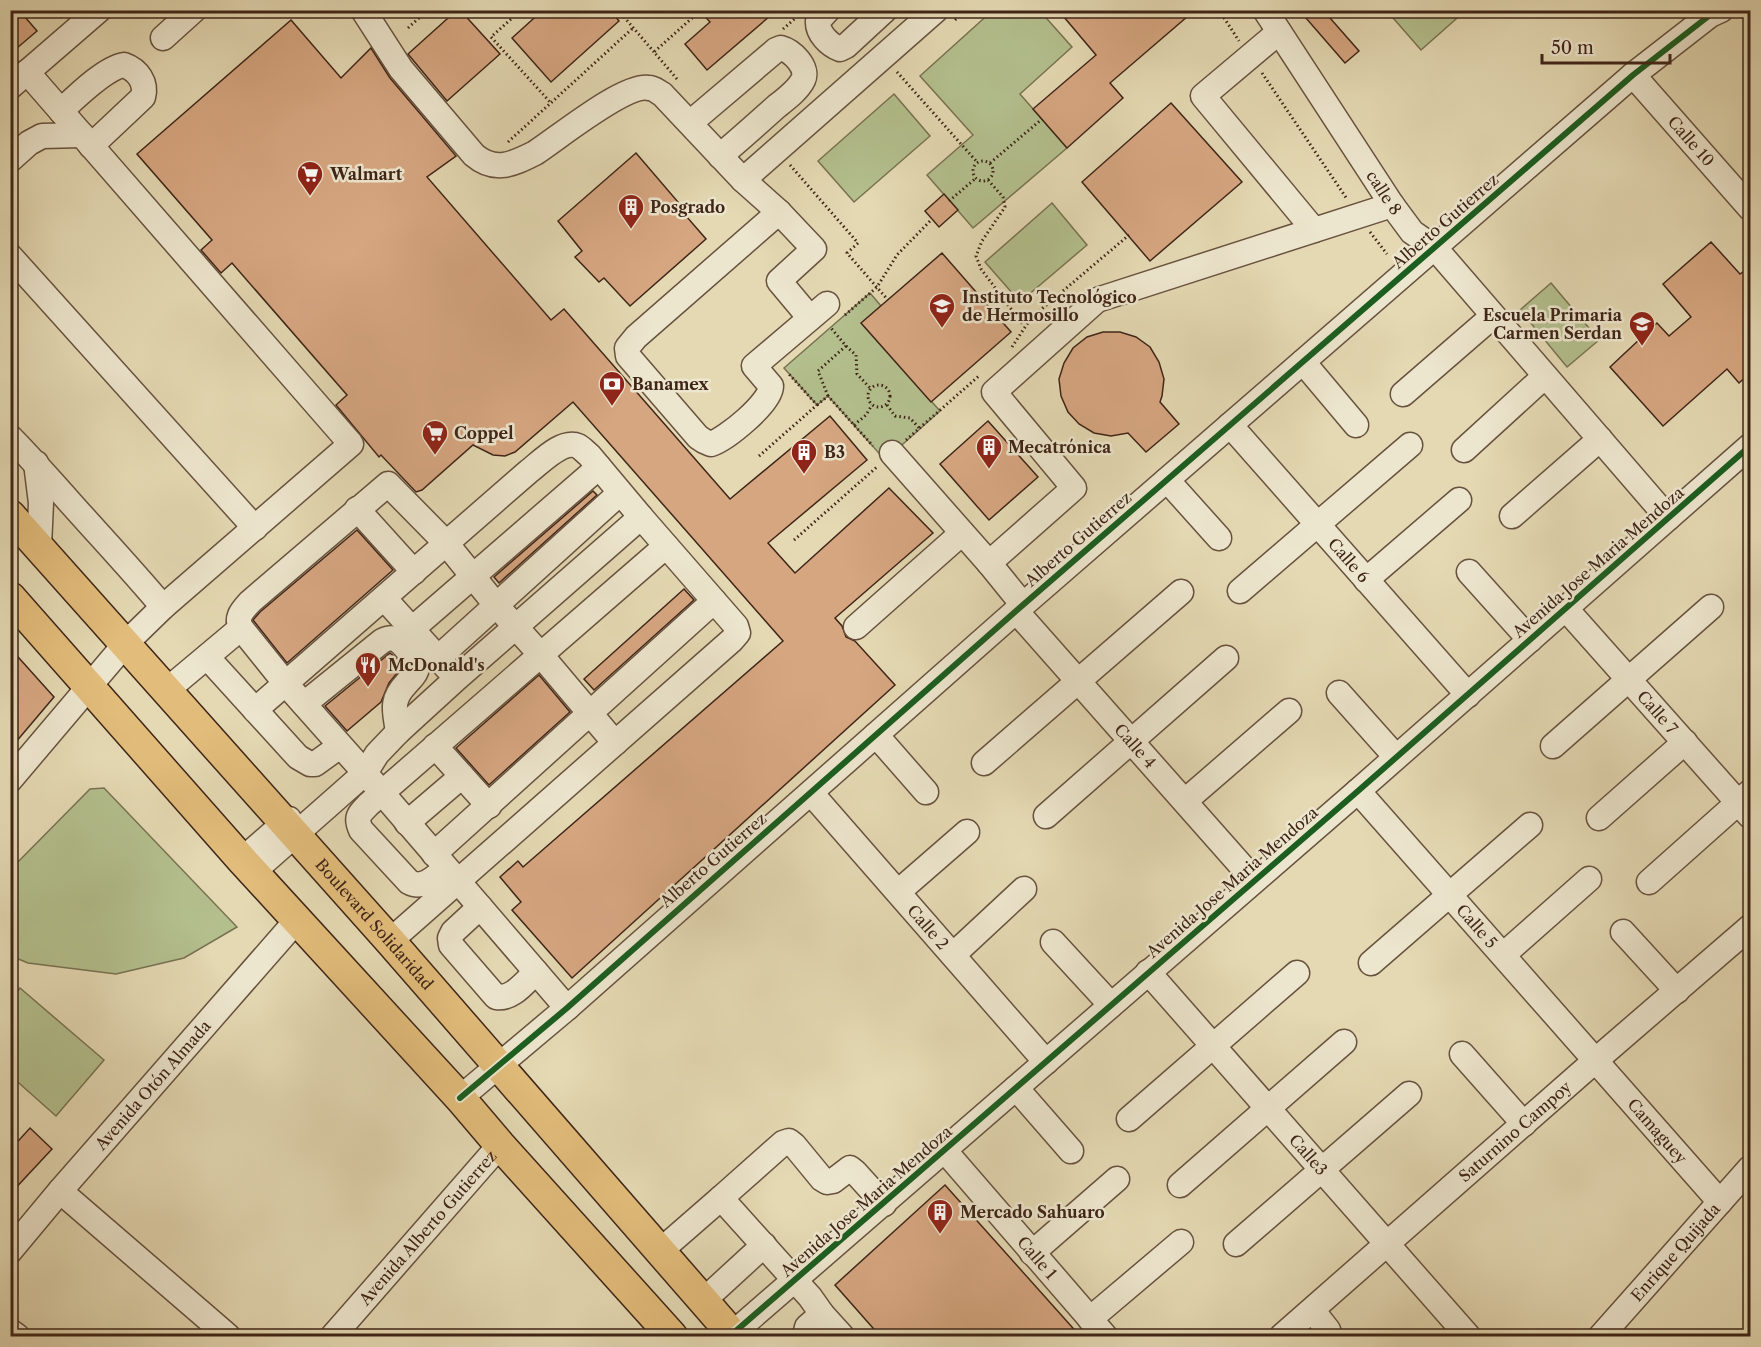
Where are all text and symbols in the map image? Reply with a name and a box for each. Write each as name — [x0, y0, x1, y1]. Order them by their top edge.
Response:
scale bar — [1542, 27, 1670, 65]
text: 50 m — [1551, 37, 1594, 59]
street label: Calle 10 — [1664, 112, 1719, 170]
supermarket icon: Walmart — [295, 159, 325, 197]
place label: Walmart — [329, 164, 403, 184]
street label: calle 8 — [1362, 167, 1406, 219]
street label: Alberto Gutierrez — [1387, 169, 1502, 273]
building icon: Posgrado — [616, 192, 646, 230]
place label: Posgrado — [650, 197, 725, 217]
place label: Instituto Tecnológico de Hermosillo — [962, 287, 1137, 325]
school or university icon: Instituto Tecnológico de Hermosillo — [927, 291, 957, 329]
place label: Escuela Primaria Carmen Serdan — [1483, 305, 1623, 343]
school or university icon: Escuela Primaria Carmen Serdan — [1627, 309, 1657, 347]
bank icon: Banamex — [597, 369, 627, 407]
place label: Banamex — [632, 374, 709, 394]
supermarket icon: Coppel — [420, 418, 450, 456]
place label: Coppel — [454, 423, 514, 443]
building icon: Mecatrónica — [974, 432, 1004, 470]
building icon: B3 — [789, 437, 819, 475]
place label: Mecatrónica — [1008, 437, 1112, 457]
place label: B3 — [824, 442, 845, 462]
street label: Avenida Jose Maria Mendoza — [1508, 482, 1688, 642]
street label: Alberto Gutierrez — [1020, 487, 1135, 591]
street label: Calle 6 — [1324, 534, 1374, 586]
restaurant icon: McDonald's — [353, 650, 383, 688]
place label: McDonald's — [388, 655, 485, 675]
street label: Calle 7 — [1633, 686, 1682, 738]
street label: Calle 4 — [1110, 719, 1160, 772]
street label: Avenida Jose Maria Mendoza — [1142, 802, 1322, 962]
street label: Alberto Gutierrez — [655, 808, 770, 912]
street label: Boulevard Solidaridad — [311, 854, 438, 994]
street label: Calle 5 — [1452, 900, 1502, 952]
street label: Calle 2 — [903, 901, 953, 953]
street label: Avenida Otón Almada — [90, 1016, 215, 1155]
street label: Saturnino Campoy — [1454, 1076, 1576, 1186]
street label: Camaguey — [1623, 1094, 1692, 1168]
street label: Avenida Jose Maria Mendoza — [776, 1121, 956, 1281]
street label: Calle3 — [1285, 1130, 1332, 1179]
street label: Avenida Alberto Gutierrez — [354, 1146, 501, 1310]
building icon: Mercado Sahuaro — [925, 1197, 955, 1235]
street label: Enrique Quijada — [1626, 1199, 1725, 1305]
place label: Mercado Sahuaro — [960, 1202, 1105, 1222]
street label: Calle 1 — [1013, 1232, 1061, 1283]

